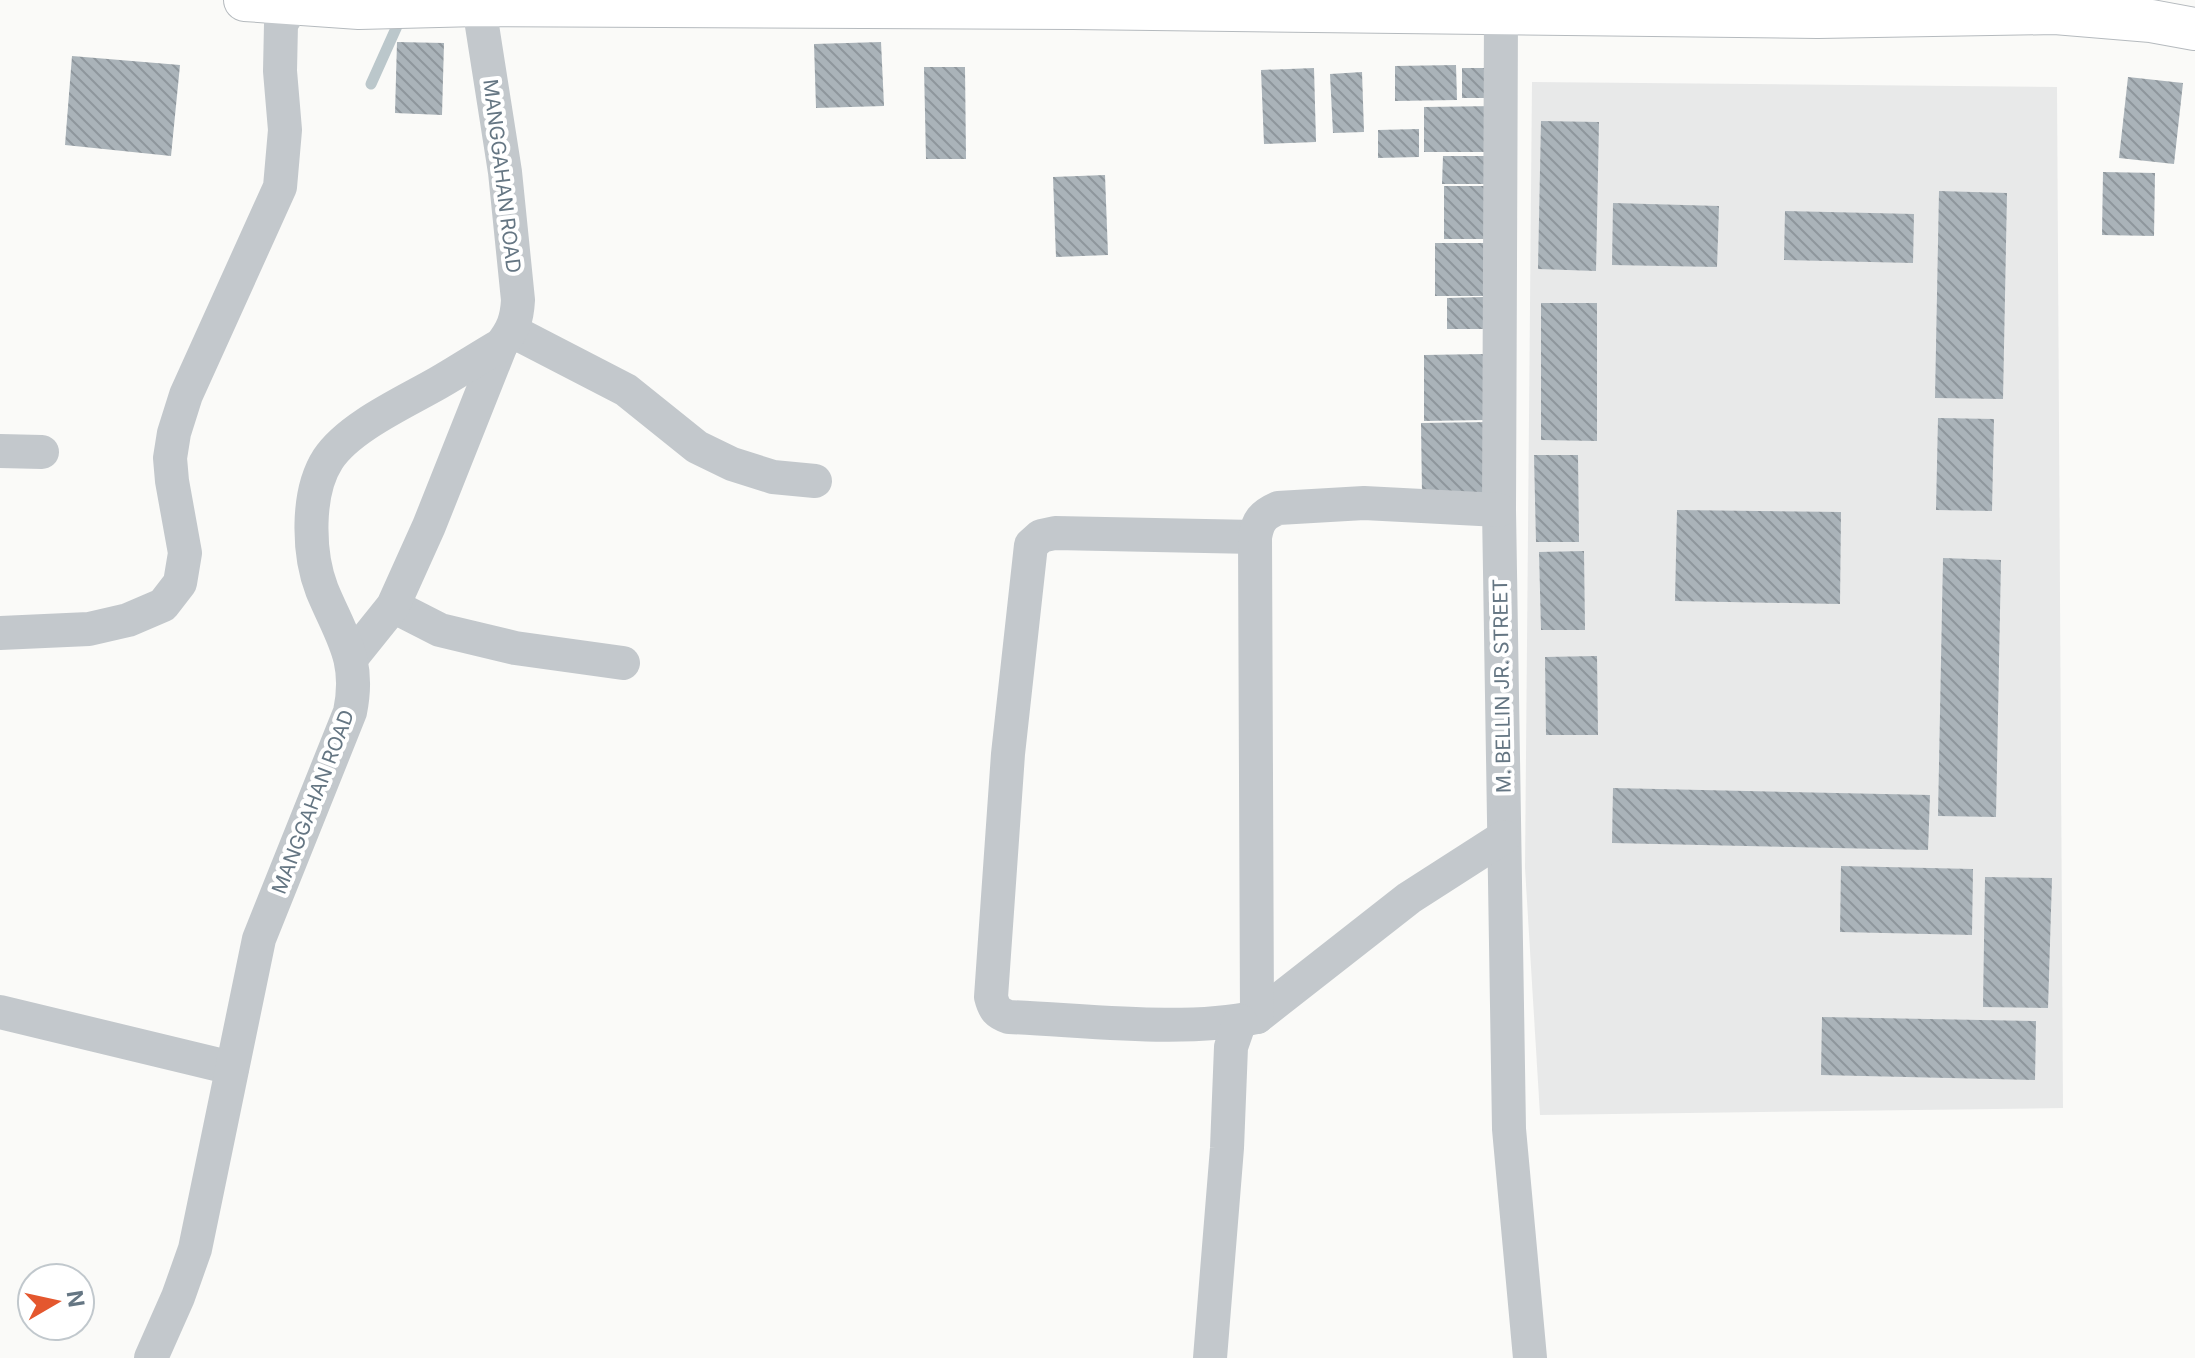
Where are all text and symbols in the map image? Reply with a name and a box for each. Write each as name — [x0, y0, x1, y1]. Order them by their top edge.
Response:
street label: MANGGAHAN ROAD — [478, 78, 526, 274]
street label: M. BELLIN JR. STREET — [1488, 579, 1516, 793]
street label: MANGGAHAN ROAD — [267, 707, 359, 897]
north arrow — [16, 1262, 96, 1342]
text: N — [62, 1289, 90, 1309]

